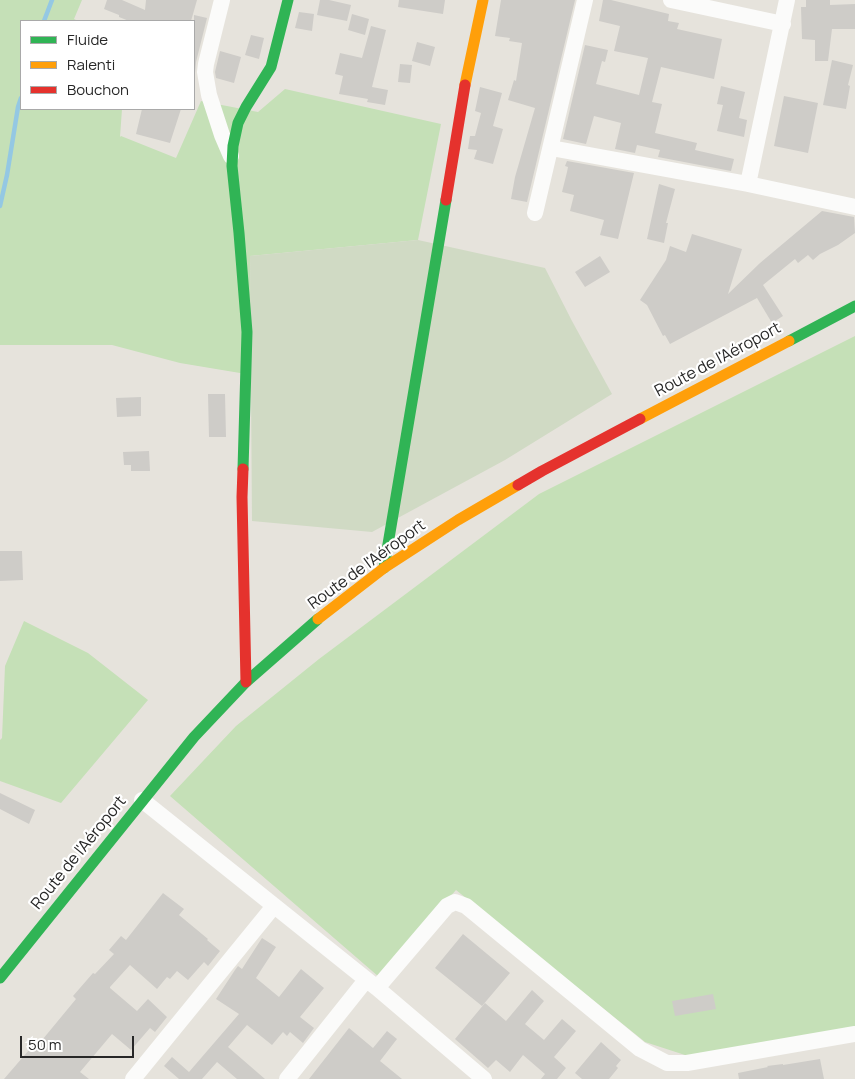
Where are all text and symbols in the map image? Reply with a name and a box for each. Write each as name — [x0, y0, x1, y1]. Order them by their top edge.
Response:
legend — [20, 20, 195, 110]
text: Fluide — [67, 29, 108, 50]
text: Ralenti — [67, 54, 115, 75]
text: Bouchon — [67, 79, 129, 100]
street label: Route de l'Aéroport — [652, 319, 784, 401]
street label: Route de l'Aéroport — [305, 516, 429, 614]
street label: Route de l'Aéroport — [27, 792, 131, 914]
scale bar — [22, 1026, 136, 1058]
text: 50 m — [28, 1034, 62, 1055]

